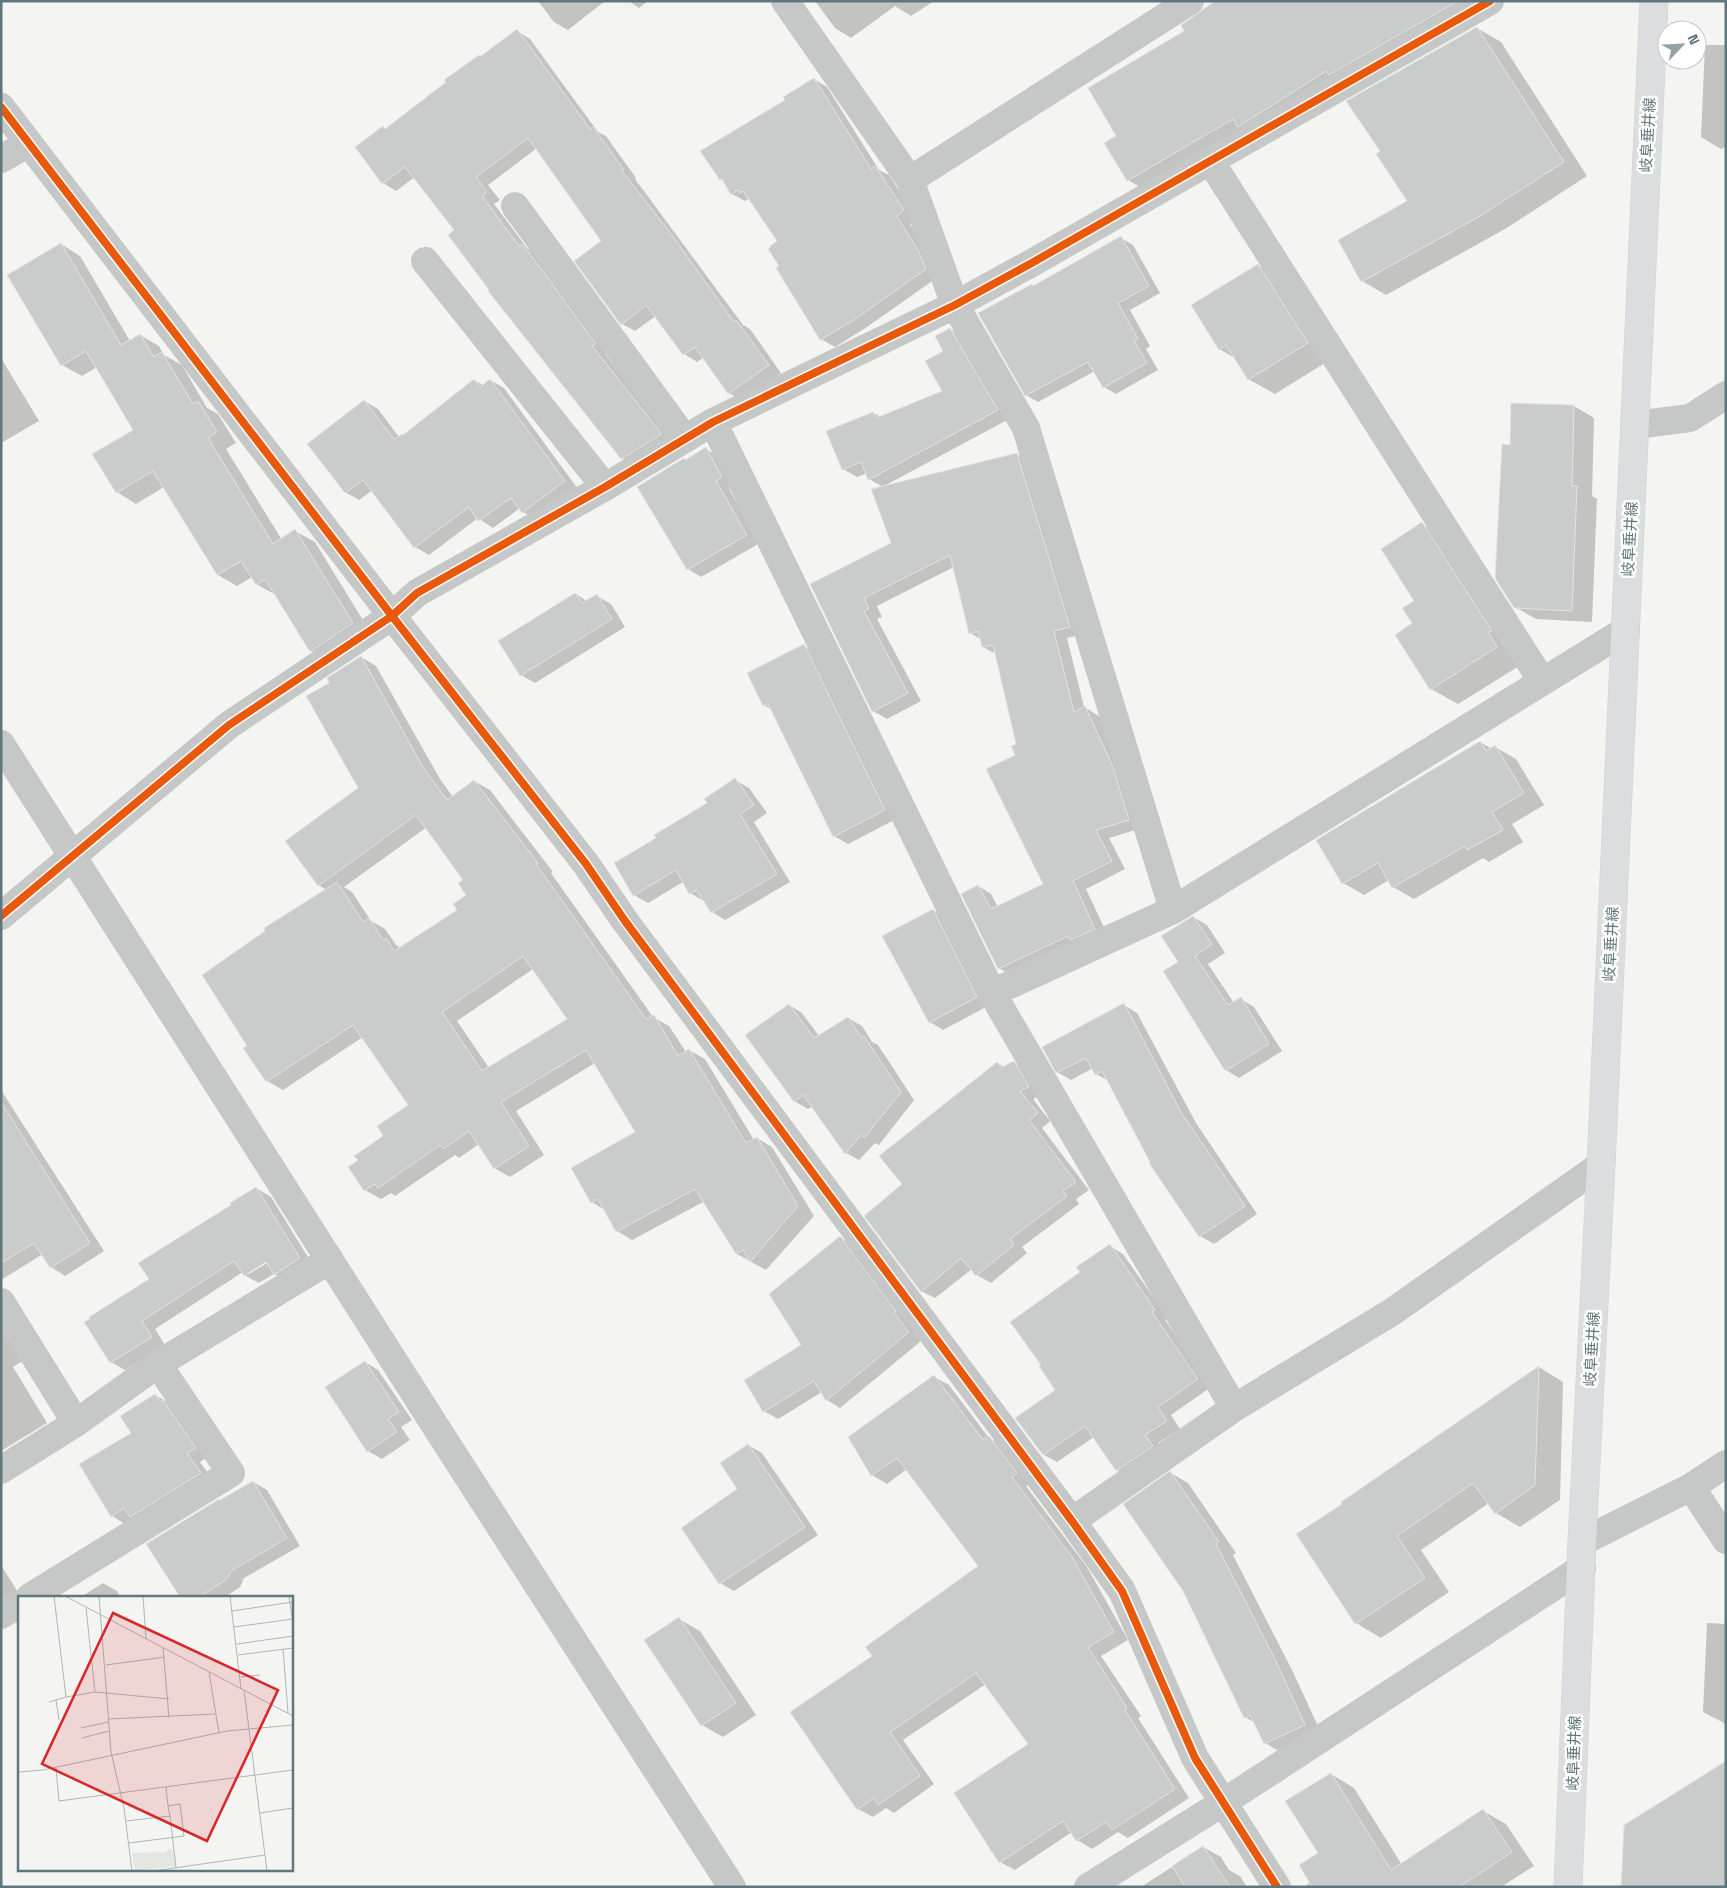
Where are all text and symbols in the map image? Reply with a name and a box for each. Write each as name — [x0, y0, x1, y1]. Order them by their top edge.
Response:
north arrow — [1657, 20, 1707, 70]
text: N — [1684, 31, 1704, 48]
street label: 岐阜垂井線 — [1636, 97, 1659, 173]
street label: 岐阜垂井線 — [1618, 501, 1641, 577]
street label: 岐阜垂井線 — [1599, 906, 1622, 982]
street label: 岐阜垂井線 — [1580, 1311, 1603, 1387]
inset map — [18, 1596, 292, 1870]
street label: 岐阜垂井線 — [1563, 1715, 1584, 1791]

